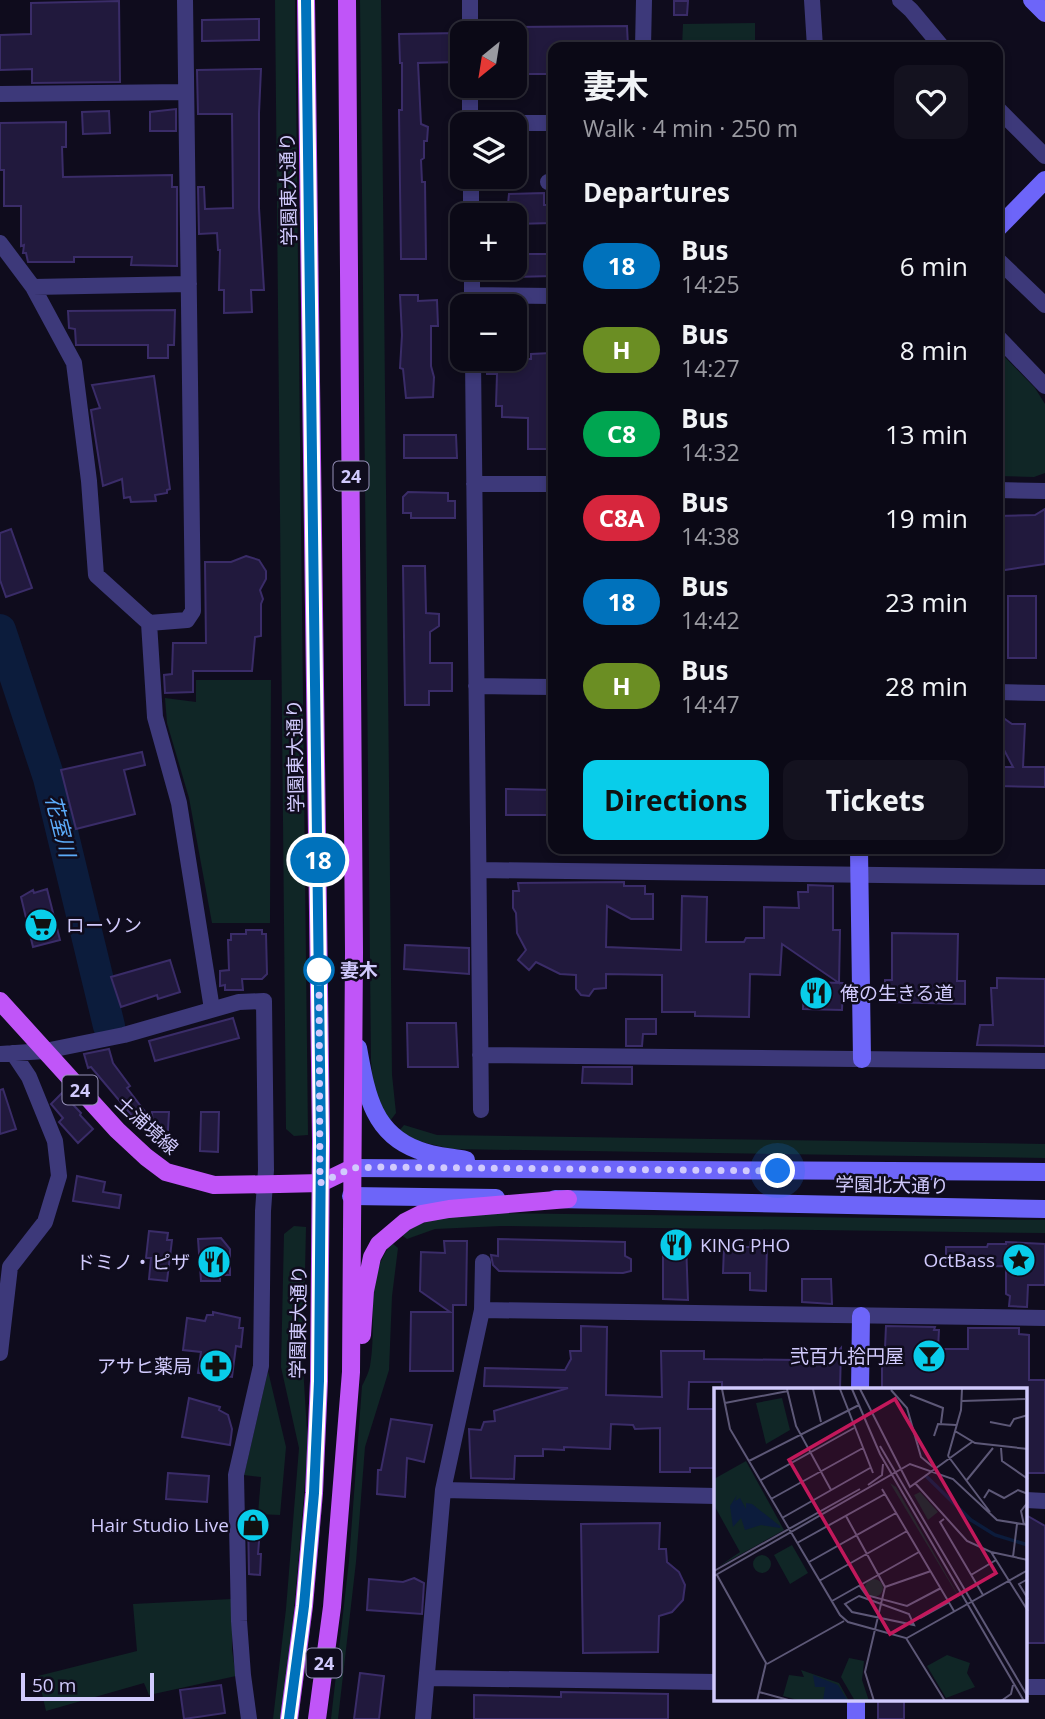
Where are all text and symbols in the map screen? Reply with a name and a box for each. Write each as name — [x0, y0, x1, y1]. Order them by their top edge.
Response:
north arrow — [450, 21, 527, 98]
map controls — [450, 21, 527, 371]
text: 妻木 — [583, 63, 649, 108]
button: heart — [894, 65, 968, 139]
button: layers — [450, 112, 527, 189]
text: Walk · 4 min · 250 m — [583, 112, 798, 144]
street label: 学園東大通り — [274, 132, 302, 246]
text: Departures — [583, 174, 730, 210]
button: + — [450, 203, 527, 280]
text: Bus — [681, 232, 728, 268]
text: 6 min — [900, 248, 968, 284]
text: 18 — [608, 249, 635, 282]
text: 14:25 — [681, 268, 740, 300]
button: − — [450, 294, 527, 371]
text: Bus — [681, 316, 728, 352]
text: 8 min — [900, 332, 968, 368]
text: H — [612, 333, 631, 366]
text: 14:27 — [681, 352, 740, 384]
text: Bus — [681, 400, 728, 436]
text: 13 min — [885, 416, 968, 452]
text: C8 — [607, 417, 636, 450]
text: 14:32 — [681, 436, 740, 468]
road number: 24 — [334, 462, 368, 490]
text: Bus — [681, 484, 728, 520]
text: 19 min — [885, 500, 968, 536]
text: C8A — [599, 501, 644, 534]
text: 14:38 — [681, 520, 740, 552]
text: Bus — [681, 568, 728, 604]
text: 23 min — [885, 584, 968, 620]
text: 18 — [608, 585, 635, 618]
text: 14:42 — [681, 604, 740, 636]
text: Bus — [681, 652, 728, 688]
text: 28 min — [885, 668, 968, 704]
text: H — [612, 669, 631, 702]
text: 14:47 — [681, 688, 740, 720]
street label: 学園東大通り — [281, 699, 309, 813]
button: Directions — [583, 760, 769, 840]
button: Tickets — [783, 760, 968, 840]
water label: 花室川 — [40, 792, 83, 862]
line badge: 18 — [286, 837, 350, 883]
text: 18 — [304, 843, 332, 876]
supermarket icon: ローソン — [22, 906, 60, 944]
place label: ローソン — [66, 912, 142, 938]
marker: 妻木 — [304, 955, 334, 985]
place label: 妻木 — [340, 957, 378, 983]
restaurant icon: 俺の生きる道 — [797, 974, 835, 1012]
place label: 俺の生きる道 — [840, 980, 954, 1006]
road number: 24 — [62, 1076, 98, 1105]
street label: 土浦境線 — [110, 1090, 184, 1160]
your location — [760, 1153, 795, 1188]
street label: 学園北大通り — [835, 1171, 949, 1199]
restaurant icon: KING PHO — [657, 1226, 695, 1264]
place label: KING PHO — [700, 1232, 790, 1258]
place icon: OctBass — [1000, 1241, 1038, 1279]
restaurant icon: ドミノ・ピザ — [195, 1243, 233, 1281]
place label: OctBass — [923, 1247, 995, 1273]
place label: ドミノ・ピザ — [76, 1249, 190, 1275]
street label: 学園東大通り — [284, 1265, 312, 1379]
bar icon: 弐百九拾円屋 — [910, 1337, 948, 1375]
place label: 弐百九拾円屋 — [790, 1343, 904, 1369]
pharmacy icon: アサヒ薬局 — [197, 1347, 235, 1385]
place label: アサヒ薬局 — [97, 1353, 192, 1379]
inset map — [714, 1388, 1028, 1702]
shop icon: Hair Studio Live — [234, 1506, 272, 1544]
place label: Hair Studio Live — [90, 1512, 229, 1538]
road number: 24 — [306, 1648, 342, 1678]
scale bar — [21, 1670, 154, 1702]
text: 50 m — [32, 1672, 76, 1698]

